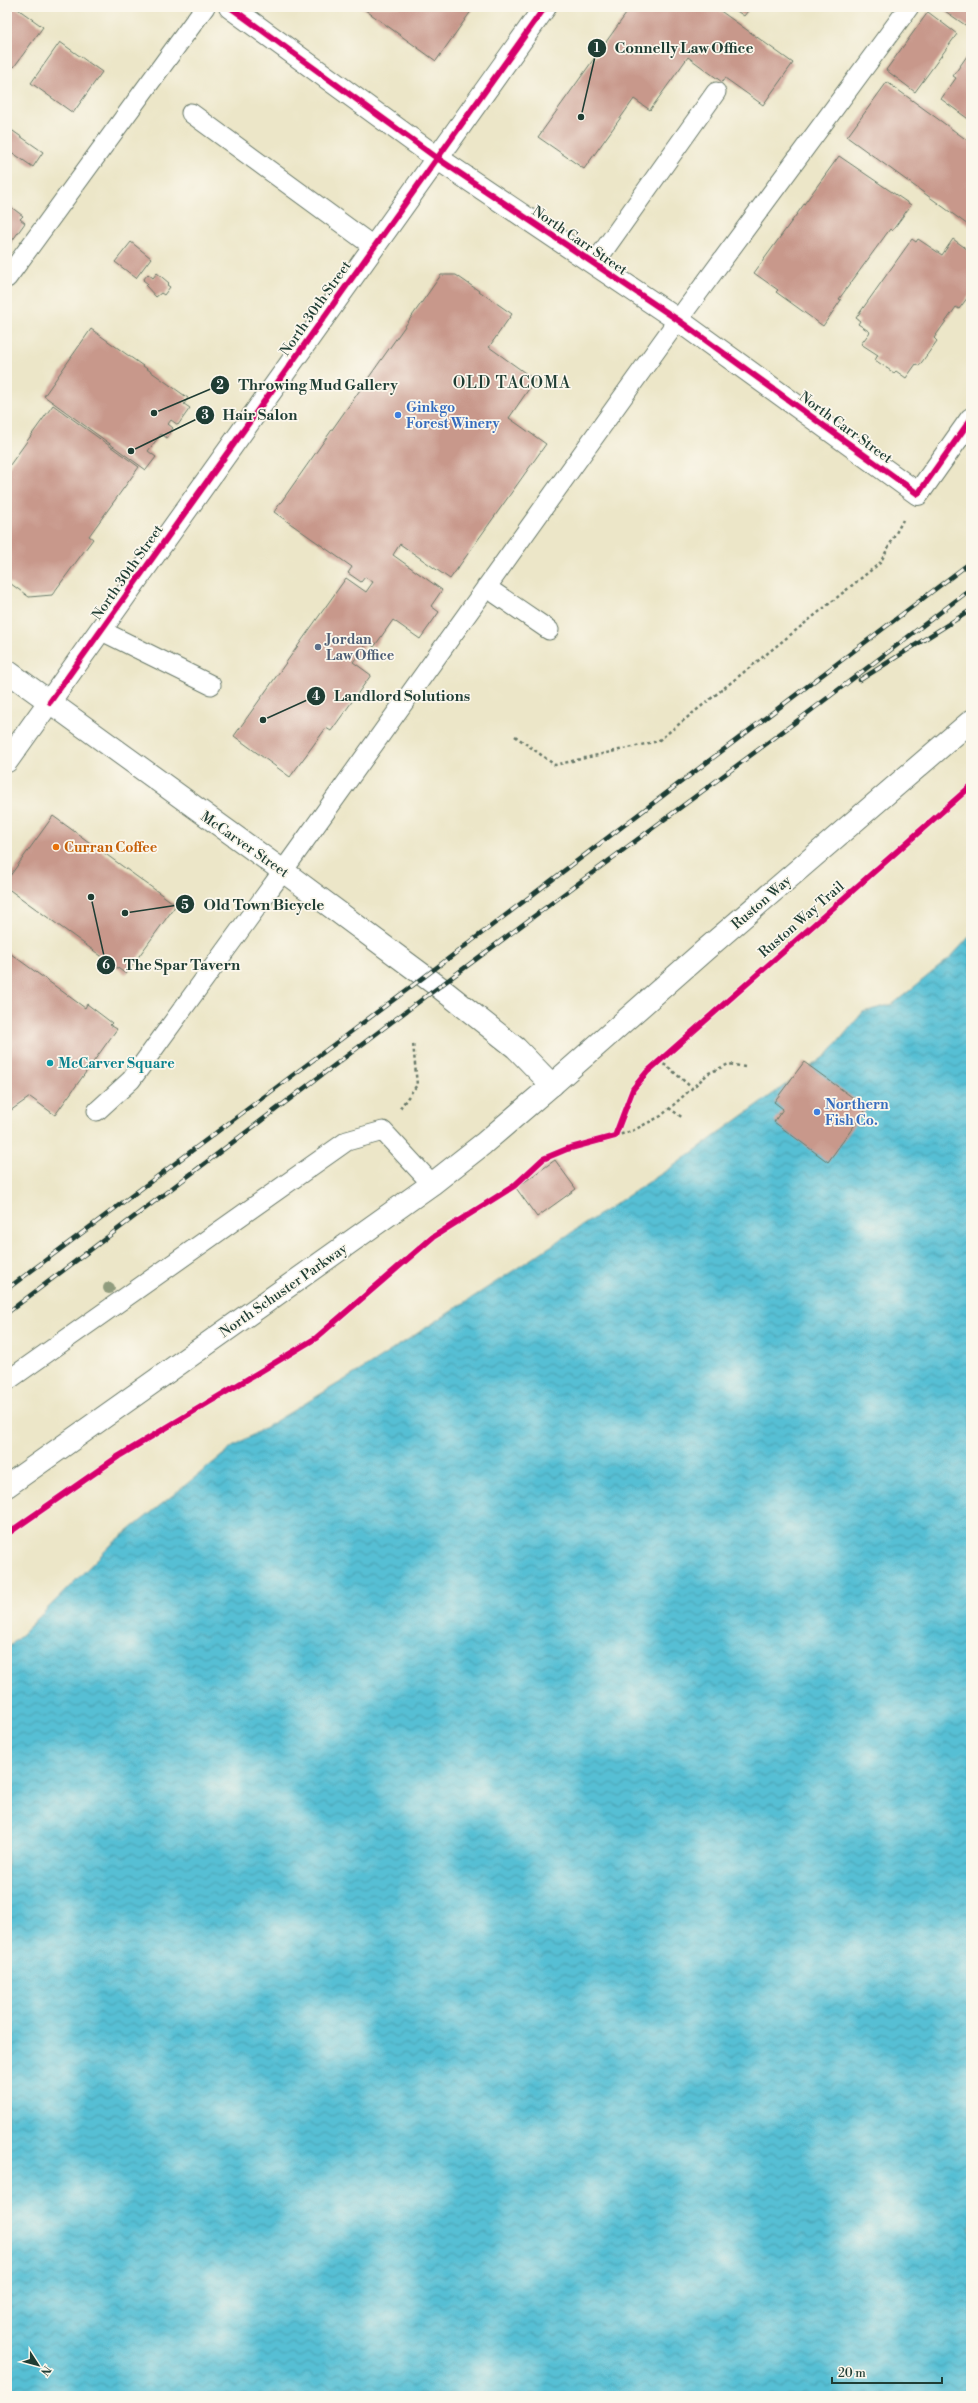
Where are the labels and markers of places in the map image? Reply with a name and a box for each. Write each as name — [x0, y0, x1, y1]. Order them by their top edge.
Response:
callout: Connelly Law Office — [587, 34, 762, 61]
callout: Throwing Mud Gallery — [210, 371, 405, 398]
place label: Ginkgo Forest Winery — [406, 399, 501, 433]
callout: Hair Salon — [195, 401, 306, 428]
marker: Ginkgo Forest Winery — [393, 410, 403, 420]
place label: Jordan Law Office — [324, 631, 395, 665]
marker: Jordan Law Office — [313, 642, 323, 652]
callout: Landlord Solutions — [306, 683, 478, 710]
place label: Curran Coffee — [64, 839, 158, 857]
marker: Curran Coffee — [51, 842, 61, 852]
callout: Old Town Bicycle — [175, 891, 332, 918]
callout: The Spar Tavern — [96, 951, 249, 978]
place label: McCarver Square — [58, 1055, 175, 1073]
marker: McCarver Square — [45, 1058, 55, 1068]
place label: Northern Fish Co. — [825, 1096, 889, 1130]
marker: Northern Fish Co. — [812, 1107, 822, 1117]

